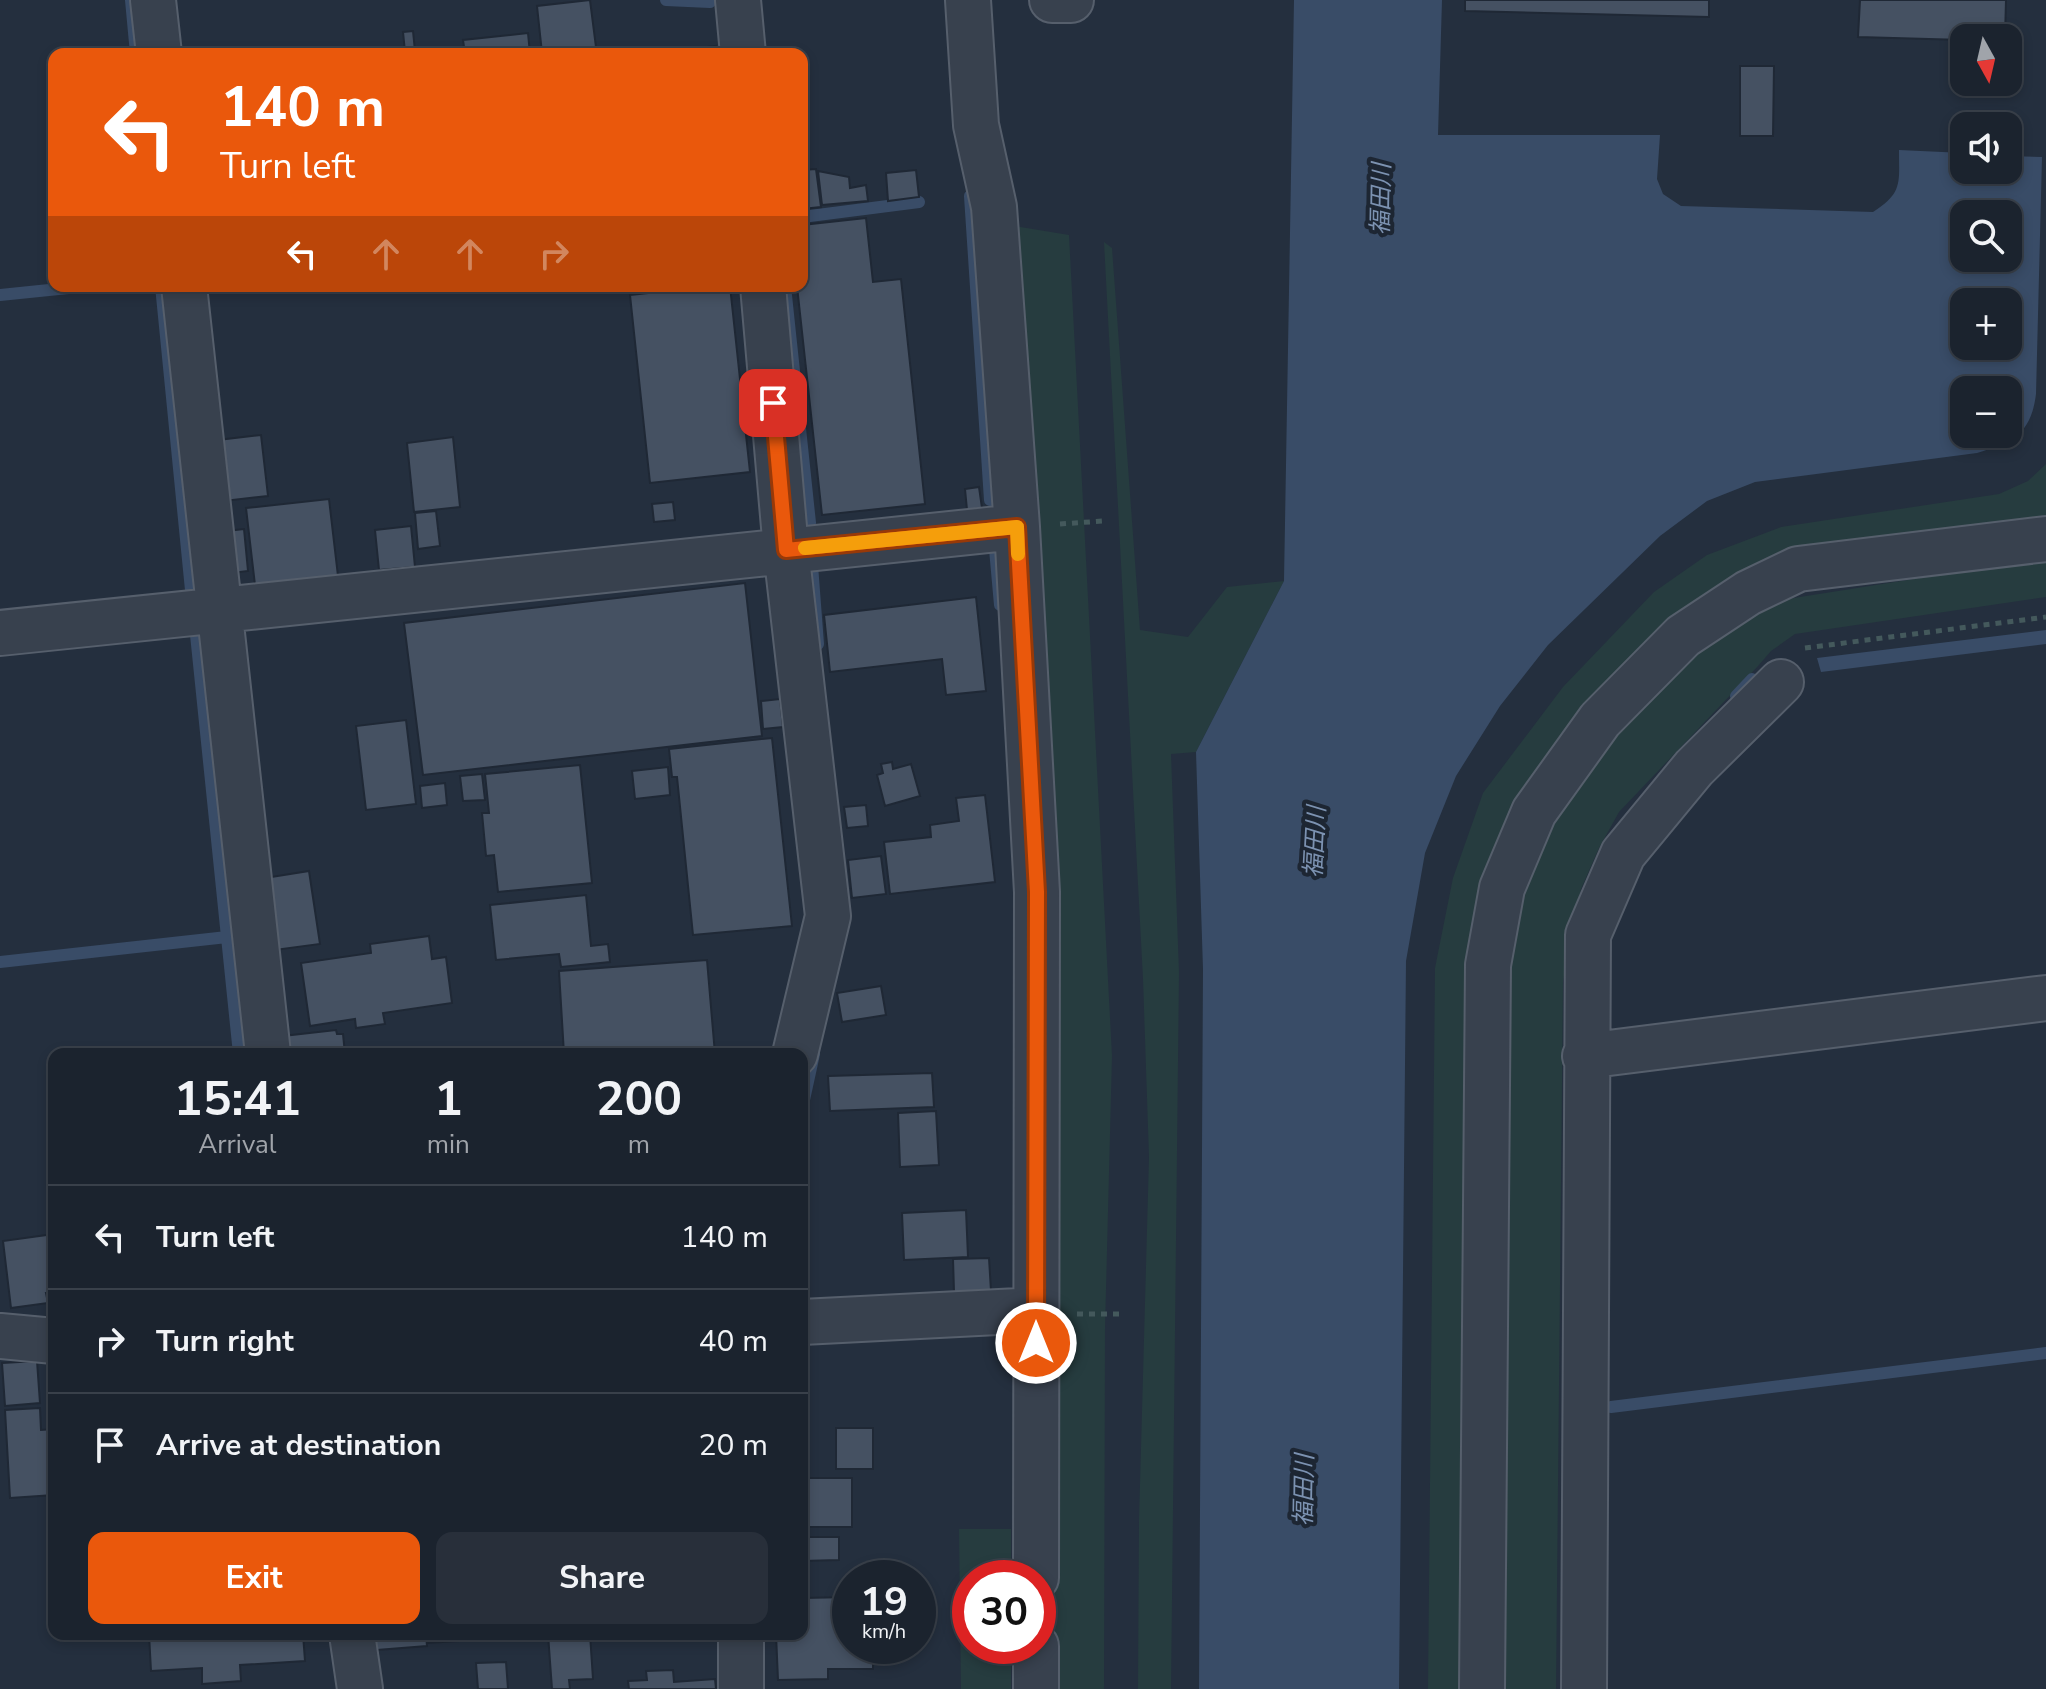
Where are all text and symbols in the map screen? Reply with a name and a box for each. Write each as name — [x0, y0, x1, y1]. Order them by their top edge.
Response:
north arrow — [1950, 24, 2022, 96]
map controls — [1950, 24, 2022, 448]
text: 140 m — [220, 69, 385, 146]
icon: left — [88, 80, 192, 184]
button: sound — [1950, 112, 2022, 184]
text: Turn left — [220, 142, 355, 191]
water label: 福田川 — [1364, 160, 1398, 235]
button: search — [1950, 200, 2022, 272]
icon: left — [280, 232, 324, 276]
icon: ahead — [364, 232, 408, 276]
icon: ahead — [448, 232, 492, 276]
icon: right — [532, 232, 576, 276]
button: + — [1950, 288, 2022, 360]
pin — [739, 369, 807, 437]
button: − — [1950, 376, 2022, 448]
icon: arrive — [751, 381, 795, 425]
water label: 福田川 — [1297, 802, 1333, 879]
text: 15:41 — [174, 1066, 301, 1132]
text: 1 — [434, 1066, 463, 1132]
text: 200 — [596, 1066, 682, 1132]
text: Arrival — [198, 1127, 277, 1162]
text: min — [427, 1127, 470, 1162]
text: m — [628, 1127, 650, 1162]
icon: left — [88, 1215, 132, 1259]
text: Turn left — [156, 1217, 274, 1258]
text: 140 m — [681, 1217, 768, 1258]
position arrow — [994, 1301, 1078, 1385]
icon: right — [88, 1319, 132, 1363]
text: Turn right — [156, 1321, 294, 1362]
text: 40 m — [699, 1321, 768, 1362]
icon: arrive — [88, 1423, 132, 1467]
text: Arrive at destination — [156, 1425, 441, 1466]
text: 20 m — [699, 1425, 768, 1466]
water label: 福田川 — [1287, 1451, 1321, 1526]
button: Exit — [88, 1532, 420, 1624]
button: Share — [436, 1532, 768, 1624]
speed limit sign: 30 — [952, 1560, 1056, 1664]
text: 19 — [860, 1575, 908, 1629]
text: km/h — [862, 1618, 906, 1645]

